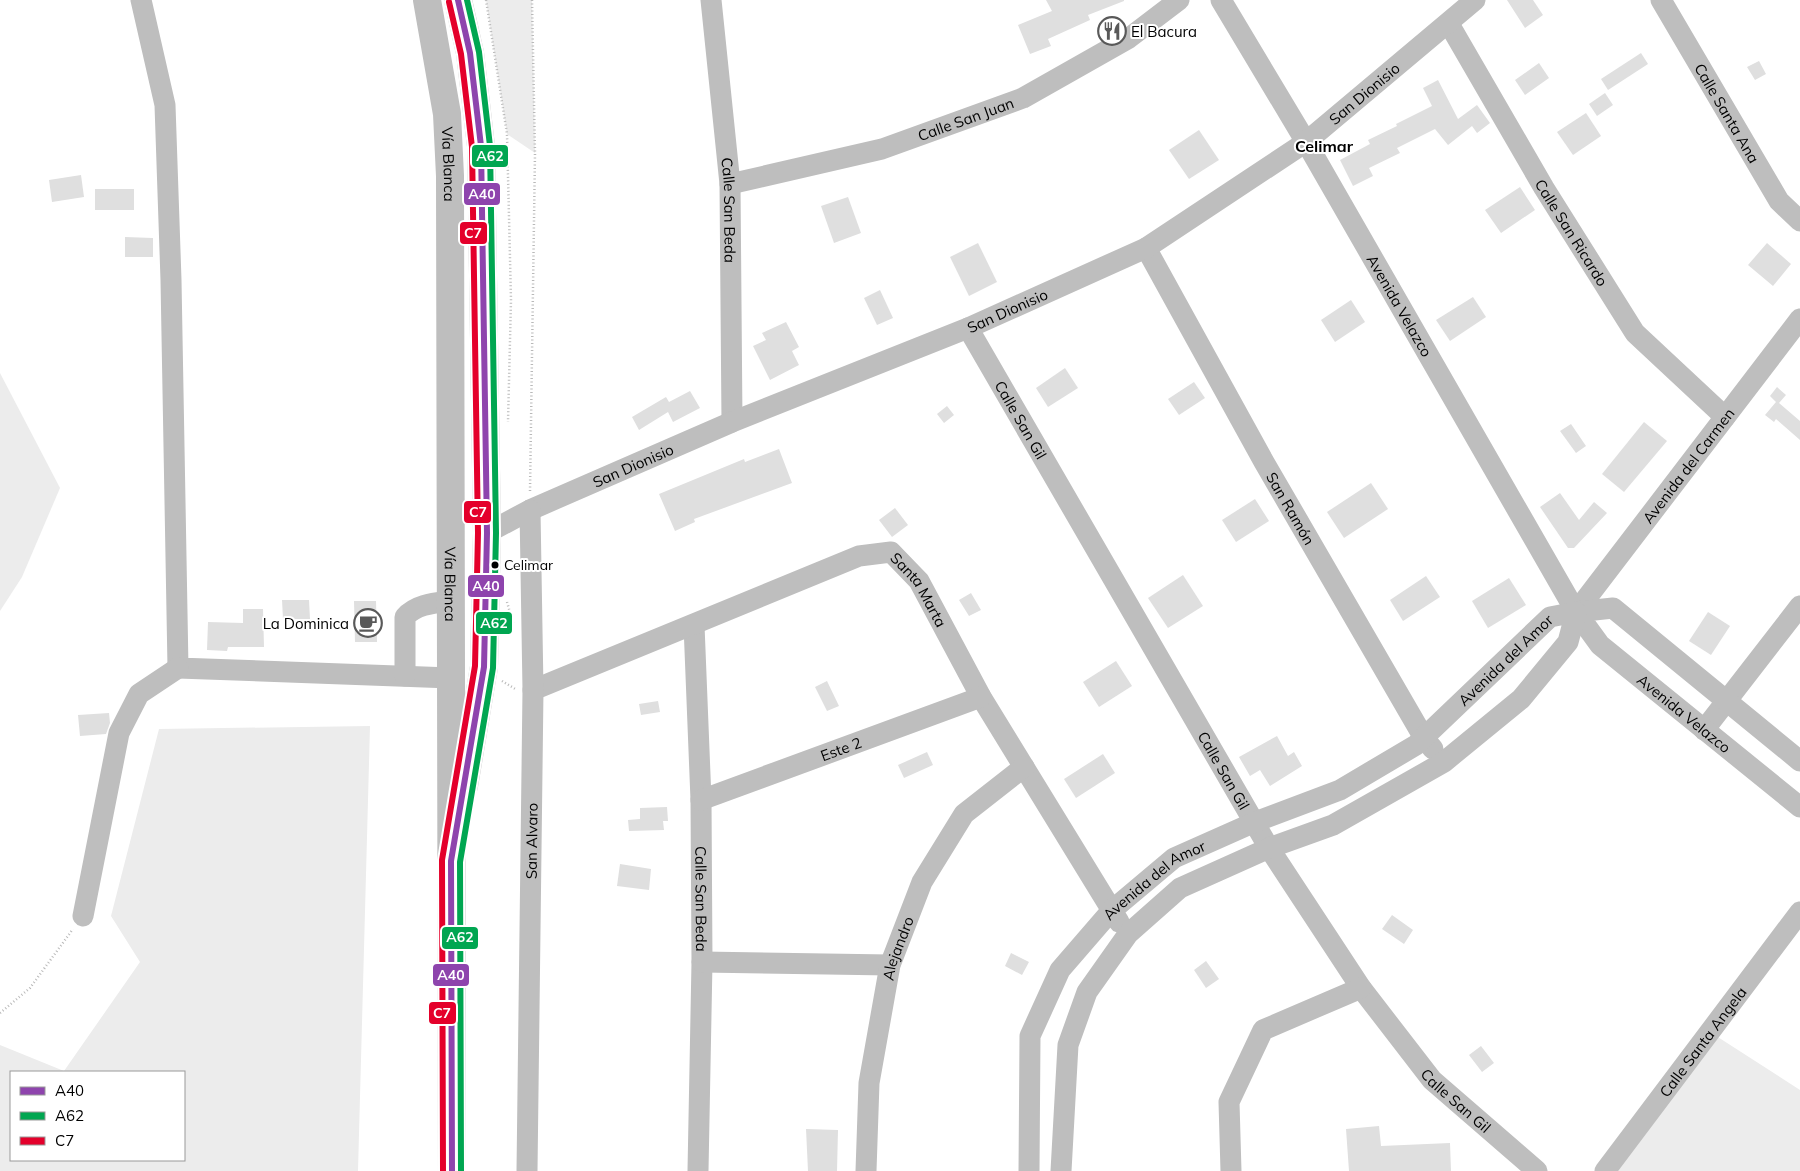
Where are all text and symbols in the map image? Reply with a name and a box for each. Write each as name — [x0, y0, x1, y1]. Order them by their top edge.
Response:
restaurant icon: El Bacura — [1097, 16, 1127, 46]
place label: El Bacura — [1131, 22, 1197, 41]
street label: San Dionisio — [1325, 58, 1403, 128]
street label: Calle Santa Ana — [1691, 60, 1764, 166]
street label: Calle San Juan — [915, 93, 1016, 145]
street label: Vía Blanca — [438, 126, 460, 202]
district label: Celimar — [1295, 136, 1354, 156]
line badge: A62 — [471, 144, 509, 168]
text: A62 — [476, 147, 504, 165]
street label: Calle San Beda — [718, 156, 740, 263]
street label: Calle San Ricardo — [1531, 176, 1613, 289]
line badge: A40 — [463, 182, 501, 206]
text: A40 — [468, 185, 496, 203]
line badge: C7 — [459, 221, 488, 245]
text: C7 — [464, 224, 482, 242]
street label: Avenida Velazco — [1363, 251, 1437, 360]
street label: San Dionisio — [964, 284, 1050, 337]
street label: Calle San Gil — [991, 377, 1051, 462]
street label: Avenida del Carmen — [1638, 404, 1738, 527]
street label: San Dionisio — [589, 439, 676, 491]
street label: San Ramón — [1262, 469, 1319, 548]
line badge: C7 — [463, 500, 492, 524]
text: C7 — [469, 503, 487, 521]
street label: Vía Blanca — [441, 547, 460, 622]
street label: Santa Marta — [887, 548, 951, 630]
place label: Celimar — [504, 556, 554, 574]
marker: Celimar — [490, 560, 500, 570]
line badge: A40 — [467, 574, 505, 598]
text: A40 — [472, 577, 500, 595]
cafe icon: La Dominica — [353, 608, 383, 638]
street label: Avenida del Amor — [1454, 610, 1557, 709]
line badge: A62 — [475, 611, 513, 635]
place label: La Dominica — [263, 614, 349, 633]
text: A62 — [480, 614, 508, 632]
street label: Avenida Velazco — [1634, 670, 1735, 757]
street label: Calle San Gil — [1194, 728, 1254, 813]
street label: Este 2 — [818, 732, 864, 765]
street label: San Alvaro — [521, 803, 541, 879]
street label: Avenida del Amor — [1098, 836, 1209, 924]
street label: Calle San Beda — [692, 846, 711, 952]
street label: Alejandro — [878, 913, 917, 982]
line badge: A62 — [441, 926, 479, 950]
text: A62 — [446, 928, 474, 946]
line badge: A40 — [432, 963, 470, 987]
text: A40 — [437, 966, 465, 984]
street label: Calle Santa Angela — [1655, 983, 1750, 1101]
line badge: C7 — [428, 1001, 457, 1025]
text: C7 — [433, 1004, 451, 1022]
street label: Calle San Gil — [1417, 1064, 1495, 1136]
legend — [10, 1071, 185, 1161]
text: A40 — [55, 1081, 84, 1100]
text: A62 — [55, 1106, 84, 1125]
text: C7 — [55, 1131, 74, 1150]

